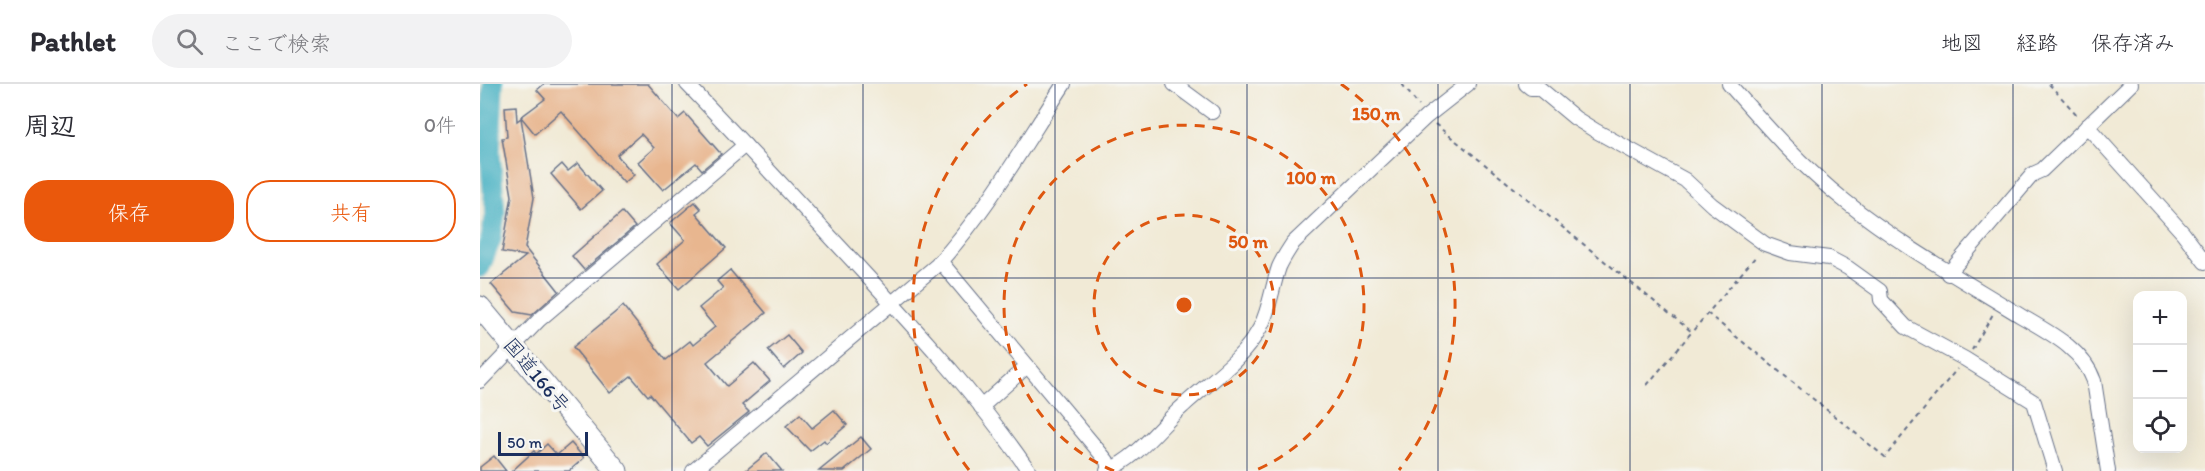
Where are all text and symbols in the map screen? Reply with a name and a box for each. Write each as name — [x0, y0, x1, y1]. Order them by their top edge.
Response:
search box — [152, 14, 572, 68]
text: Pathlet — [30, 24, 116, 58]
icon: search — [173, 25, 206, 58]
text: ここで検索 — [221, 30, 331, 57]
text: 地図 — [1941, 30, 1983, 55]
text: 経路 — [2016, 30, 2058, 55]
text: 保存済み — [2091, 30, 2175, 55]
text: 150 m — [1352, 103, 1401, 125]
text: 周辺 — [24, 110, 76, 142]
text: 0件 — [424, 113, 456, 137]
text: 100 m — [1286, 167, 1337, 189]
button: 保存 — [24, 180, 234, 242]
button: 共有 — [246, 180, 456, 242]
text: 50 m — [1228, 231, 1269, 253]
map controls — [2133, 291, 2187, 453]
button: + — [2133, 291, 2187, 345]
centre of rings — [1174, 295, 1194, 315]
street label: 国道166号 — [499, 333, 575, 417]
button: − — [2133, 345, 2187, 399]
button: locate — [2133, 399, 2187, 453]
scale bar — [498, 429, 588, 456]
text: 50 m — [507, 433, 542, 452]

